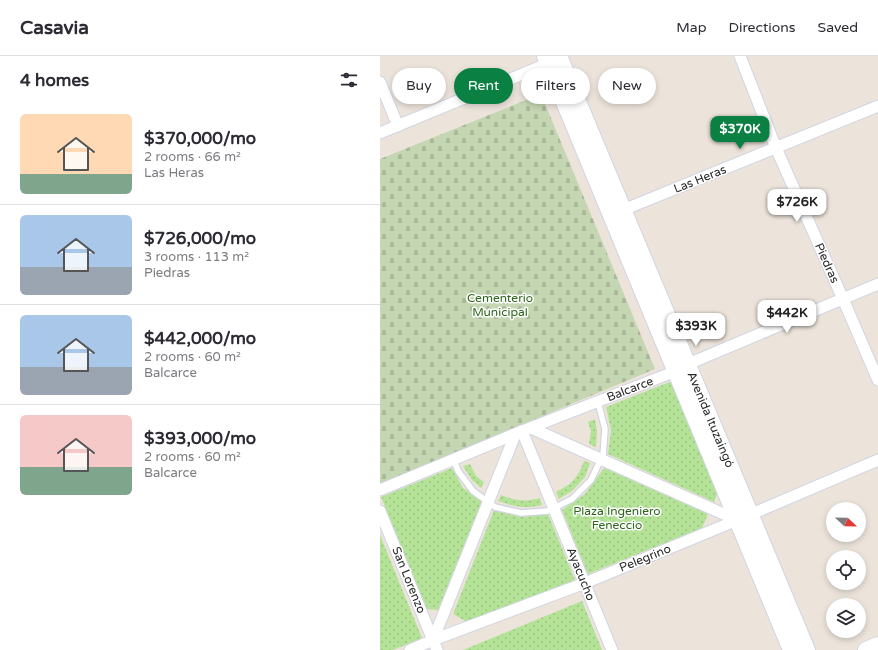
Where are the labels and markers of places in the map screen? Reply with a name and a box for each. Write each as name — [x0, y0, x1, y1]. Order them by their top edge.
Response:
pin: $370K — [712, 116, 768, 150]
pin: $726K — [769, 189, 825, 223]
pin: $442K — [759, 300, 815, 334]
pin: $393K — [668, 313, 724, 347]

